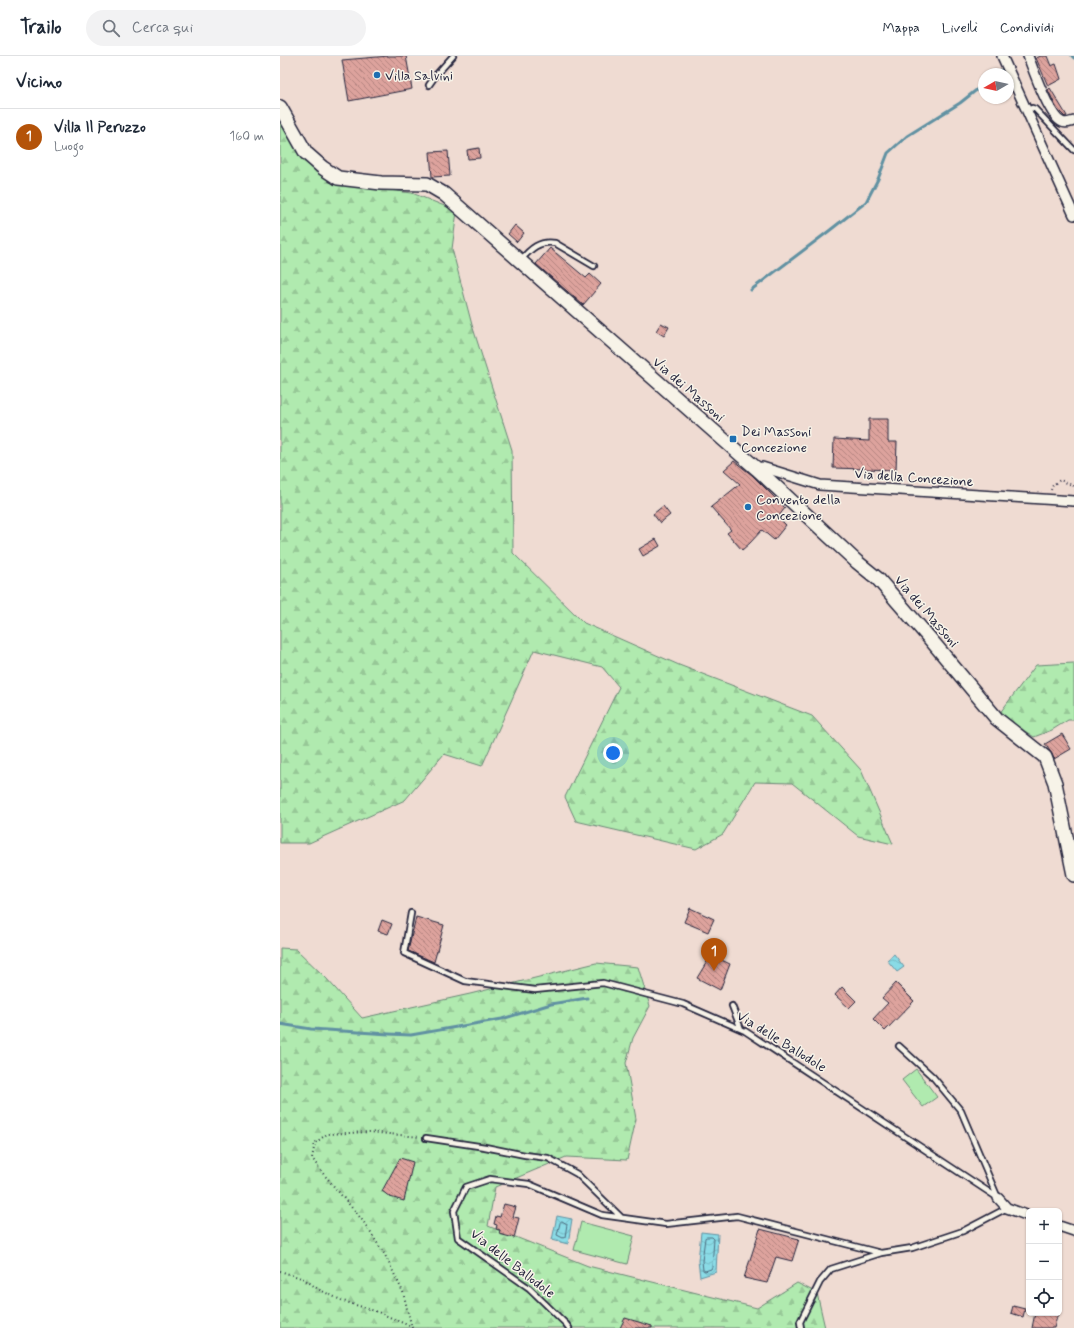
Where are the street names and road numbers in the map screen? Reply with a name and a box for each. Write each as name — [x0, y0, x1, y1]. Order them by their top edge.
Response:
street label: Via dei Massoni — [648, 353, 728, 426]
street label: Via della Concezione — [854, 465, 974, 491]
street label: Via dei Massoni — [890, 572, 963, 652]
street label: Via delle Ballodole — [733, 1007, 830, 1077]
street label: Via delle Ballodole — [466, 1225, 558, 1302]

